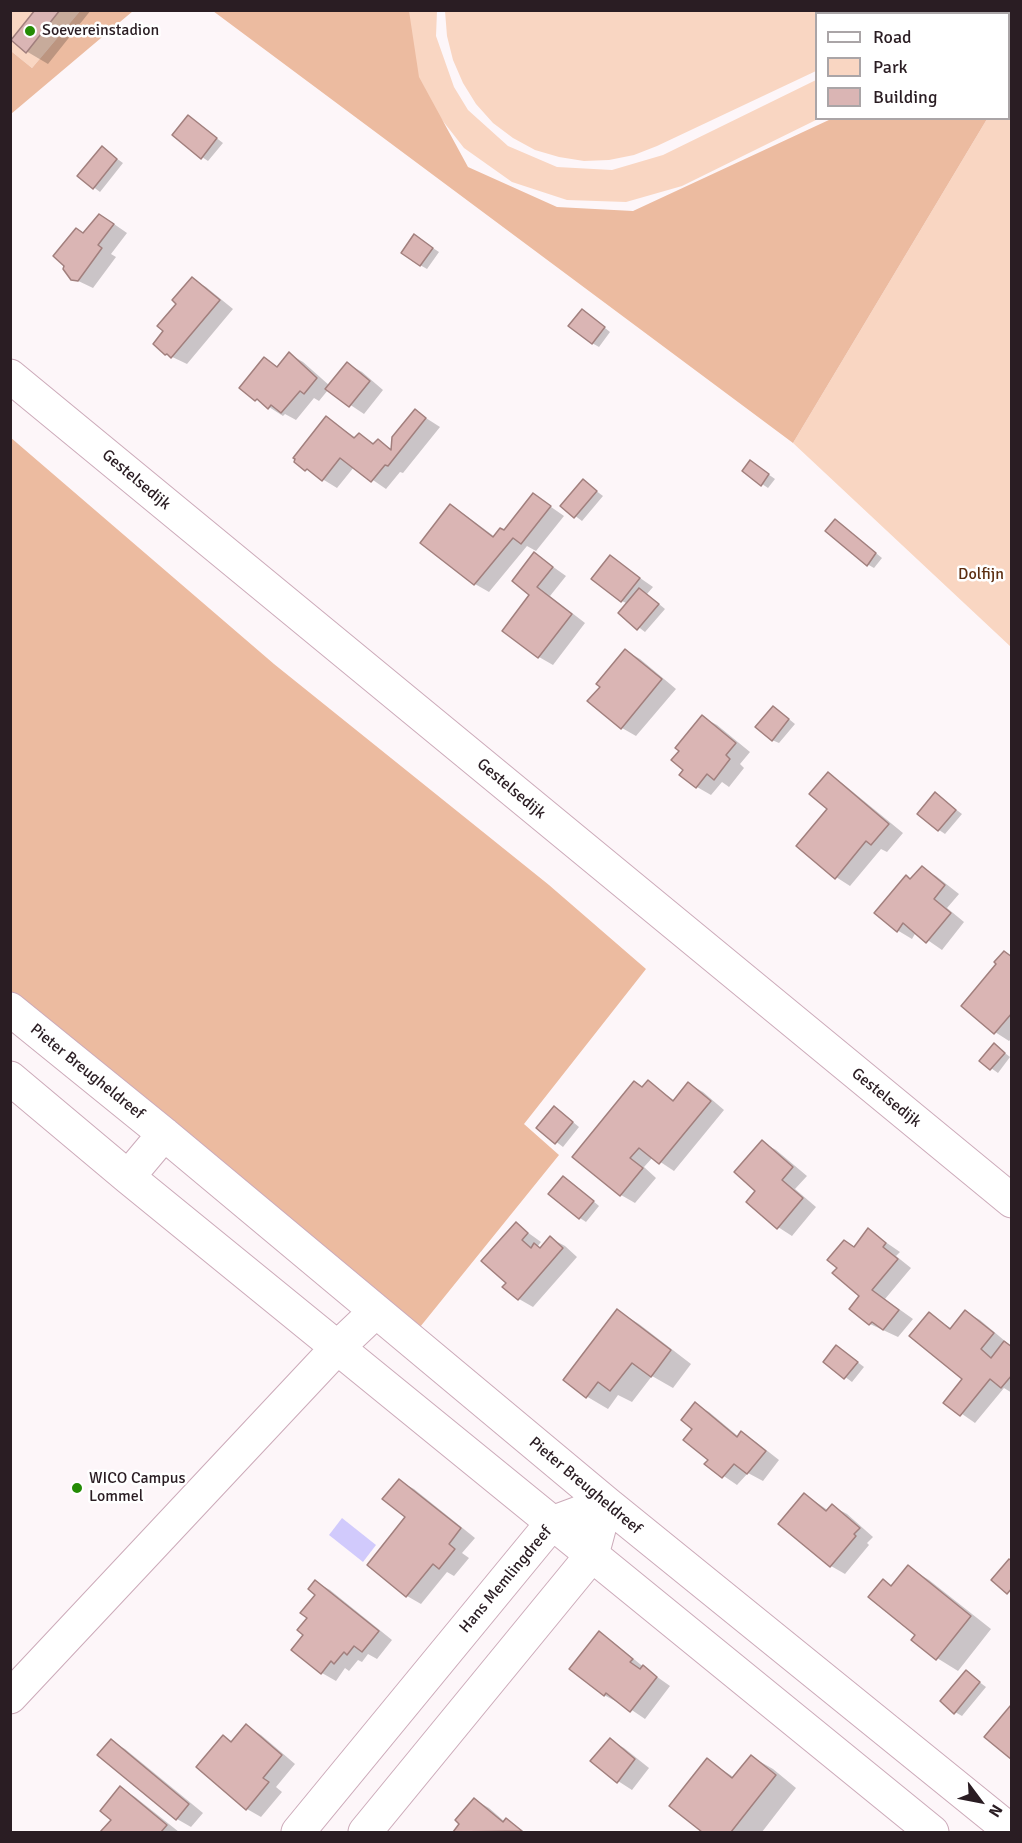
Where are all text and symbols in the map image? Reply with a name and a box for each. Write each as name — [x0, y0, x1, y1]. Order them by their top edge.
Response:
legend — [815, 12, 1010, 120]
place label: Soevereinstadion — [42, 21, 159, 41]
marker: Soevereinstadion — [23, 24, 37, 38]
text: Road — [873, 26, 912, 48]
text: Park — [873, 56, 908, 78]
text: Building — [873, 86, 937, 108]
street label: Gestelsedijk — [98, 446, 174, 514]
park label: Dolfijn — [958, 565, 1004, 585]
street label: Gestelsedijk — [473, 755, 549, 823]
street label: Pieter Breugheldreef — [26, 1020, 148, 1124]
street label: Gestelsedijk — [847, 1064, 925, 1132]
street label: Pieter Breugheldreef — [525, 1433, 645, 1539]
place label: WICO Campus Lommel — [89, 1469, 186, 1507]
marker: WICO Campus Lommel — [70, 1481, 84, 1495]
street label: Hans Memlingdreef — [456, 1523, 556, 1637]
north arrow — [950, 1771, 1010, 1831]
text: N — [984, 1801, 1007, 1821]

